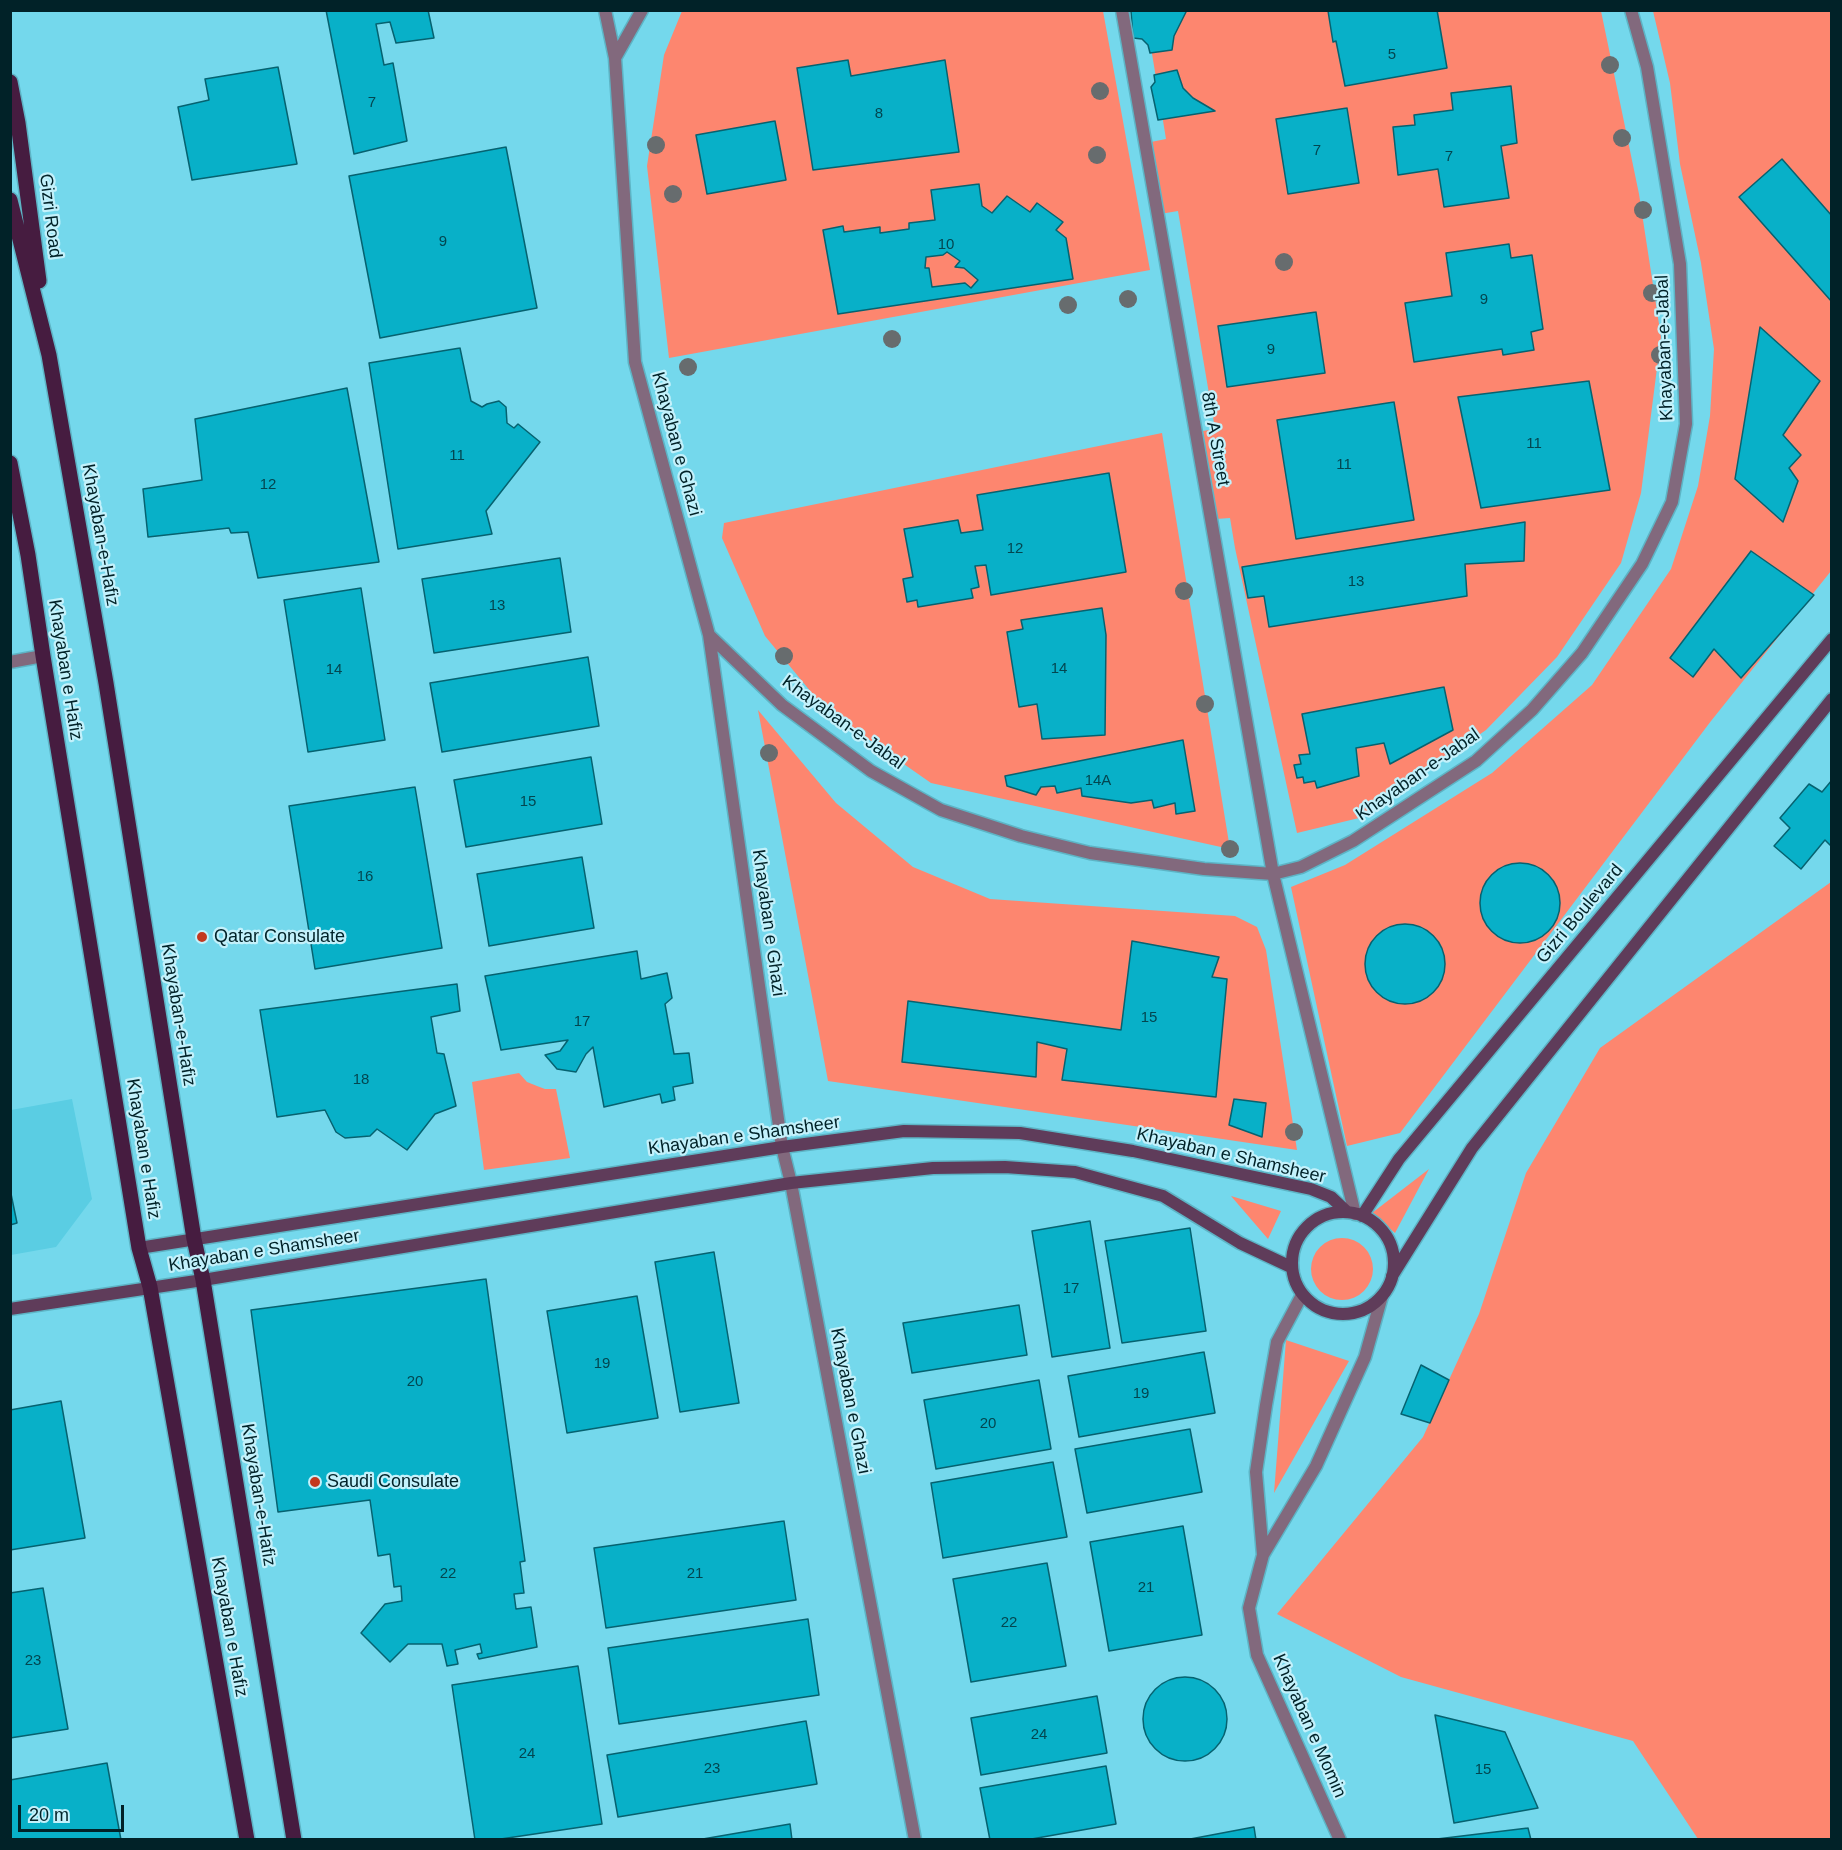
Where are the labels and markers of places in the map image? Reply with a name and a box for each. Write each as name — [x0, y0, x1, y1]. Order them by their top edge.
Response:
place label: Qatar Consulate — [214, 926, 345, 948]
marker: Qatar Consulate — [195, 930, 209, 944]
place label: Saudi Consulate — [327, 1471, 459, 1493]
marker: Saudi Consulate — [308, 1475, 322, 1489]

